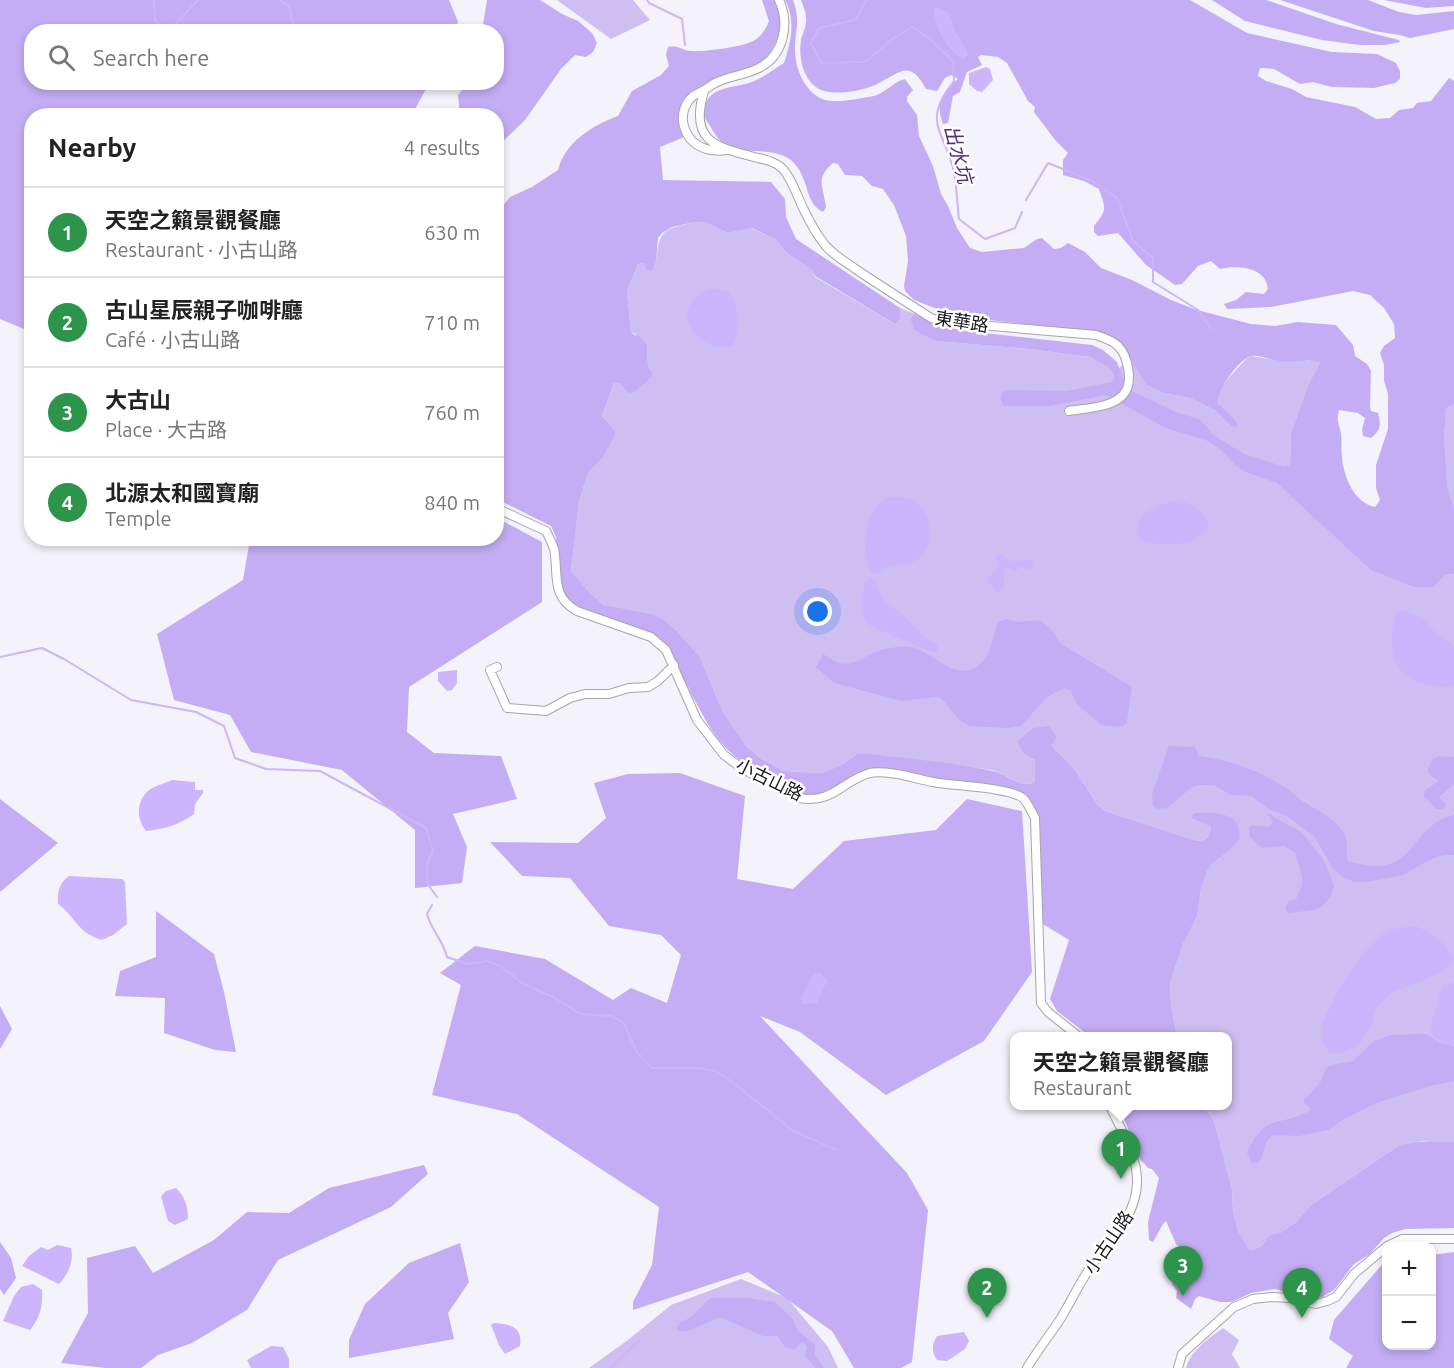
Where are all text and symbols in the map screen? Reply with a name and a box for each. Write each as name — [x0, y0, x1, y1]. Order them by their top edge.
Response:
search box — [24, 24, 504, 90]
icon: search — [45, 41, 78, 74]
text: Search here — [93, 45, 209, 70]
water label: 出水坑 — [940, 122, 979, 189]
text: Nearby — [48, 133, 136, 162]
text: 4 results — [404, 136, 480, 159]
text: 天空之籟景觀餐廳 — [105, 207, 281, 232]
text: 1 — [62, 221, 73, 244]
text: 630 m — [424, 221, 480, 244]
text: Restaurant · 小古山路 — [105, 238, 298, 261]
text: 古山星辰親子咖啡廳 — [105, 297, 303, 322]
street label: 東華路 — [934, 307, 990, 335]
text: 2 — [62, 311, 73, 334]
text: 710 m — [424, 311, 480, 334]
text: Café · 小古山路 — [105, 328, 240, 351]
text: 大古山 — [105, 387, 171, 412]
text: 3 — [62, 401, 73, 424]
text: 760 m — [424, 401, 480, 424]
text: Place · 大古路 — [105, 418, 227, 441]
text: 北源太和國寶廟 — [105, 480, 259, 505]
text: 4 — [62, 491, 73, 514]
text: 840 m — [424, 491, 480, 514]
text: Temple — [105, 507, 171, 530]
your location — [803, 597, 832, 626]
street label: 小古山路 — [733, 754, 807, 804]
popup — [1010, 1032, 1232, 1110]
text: 天空之籟景觀餐廳 — [1033, 1049, 1209, 1074]
text: Restaurant — [1033, 1076, 1132, 1099]
pin: 1 — [1102, 1130, 1140, 1179]
street label: 小古山路 — [1080, 1207, 1136, 1277]
map controls — [1382, 1242, 1436, 1350]
button: + — [1382, 1242, 1436, 1296]
pin: 3 — [1164, 1246, 1202, 1296]
pin: 2 — [968, 1268, 1006, 1318]
pin: 4 — [1282, 1268, 1322, 1318]
button: − — [1382, 1296, 1436, 1350]

